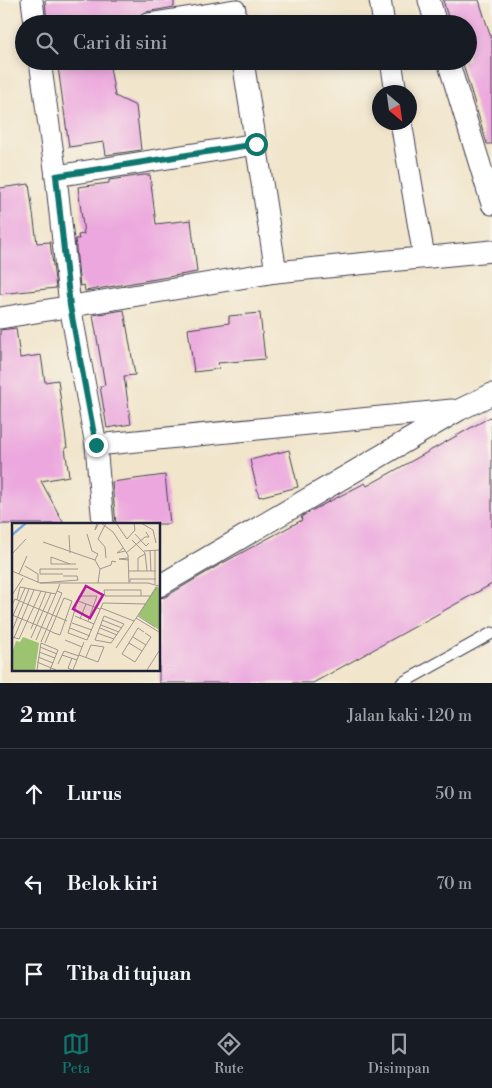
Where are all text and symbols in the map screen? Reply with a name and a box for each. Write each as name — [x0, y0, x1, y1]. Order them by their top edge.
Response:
search box — [15, 15, 477, 70]
icon: search — [33, 29, 61, 57]
text: Cari di sini — [73, 31, 168, 55]
north arrow — [372, 85, 417, 130]
route start — [245, 133, 268, 156]
route end — [85, 434, 108, 457]
inset map — [12, 523, 160, 670]
text: 2 mnt — [20, 703, 76, 729]
text: Jalan kaki · 120 m — [347, 706, 472, 726]
icon: ahead — [20, 780, 48, 808]
text: Lurus — [67, 782, 122, 806]
text: 50 m — [435, 784, 472, 804]
icon: left — [20, 870, 48, 898]
text: Belok kiri — [67, 872, 157, 896]
text: 70 m — [436, 874, 472, 894]
icon: arrive — [20, 960, 48, 988]
text: Tiba di tujuan — [67, 962, 191, 986]
tab: Peta — [62, 1030, 90, 1078]
tab: Rute — [214, 1030, 244, 1078]
tab: Disimpan — [368, 1030, 430, 1078]

